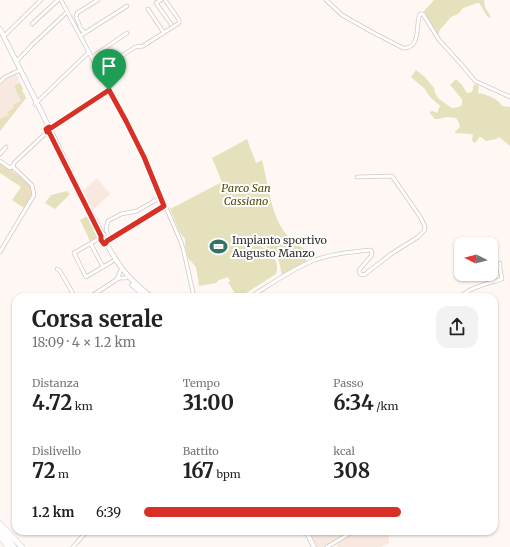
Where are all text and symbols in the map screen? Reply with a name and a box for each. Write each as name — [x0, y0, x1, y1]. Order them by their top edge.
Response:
pin — [92, 49, 126, 90]
icon: arrive — [98, 55, 120, 77]
park label: Parco San Cassiano — [221, 181, 271, 208]
place label: Impianto sportivo Augusto Manzo — [231, 233, 328, 260]
sports icon: Impianto sportivo Augusto Manzo — [209, 236, 229, 256]
north arrow — [454, 237, 498, 281]
map controls — [454, 237, 498, 281]
text: Corsa serale — [32, 305, 163, 333]
button: share — [436, 306, 478, 348]
text: 18:09 · 4 × 1.2 km — [32, 334, 136, 351]
text: Distanza — [32, 376, 79, 390]
text: Tempo — [183, 376, 220, 390]
text: Passo — [333, 376, 363, 390]
text: 4.72 — [32, 390, 72, 415]
text: 31:00 — [183, 390, 234, 415]
text: 6:34 — [333, 390, 374, 415]
text: km — [72, 399, 93, 413]
text: /km — [374, 399, 399, 413]
text: Dislivello — [32, 444, 81, 458]
text: Battito — [183, 444, 219, 458]
text: kcal — [333, 444, 355, 458]
text: 72 — [32, 458, 55, 483]
text: 167 — [183, 458, 214, 483]
text: 308 — [333, 458, 370, 483]
text: m — [55, 467, 69, 481]
text: bpm — [214, 467, 241, 481]
text: 1.2 km — [32, 504, 74, 521]
text: 6:39 — [96, 504, 121, 521]

